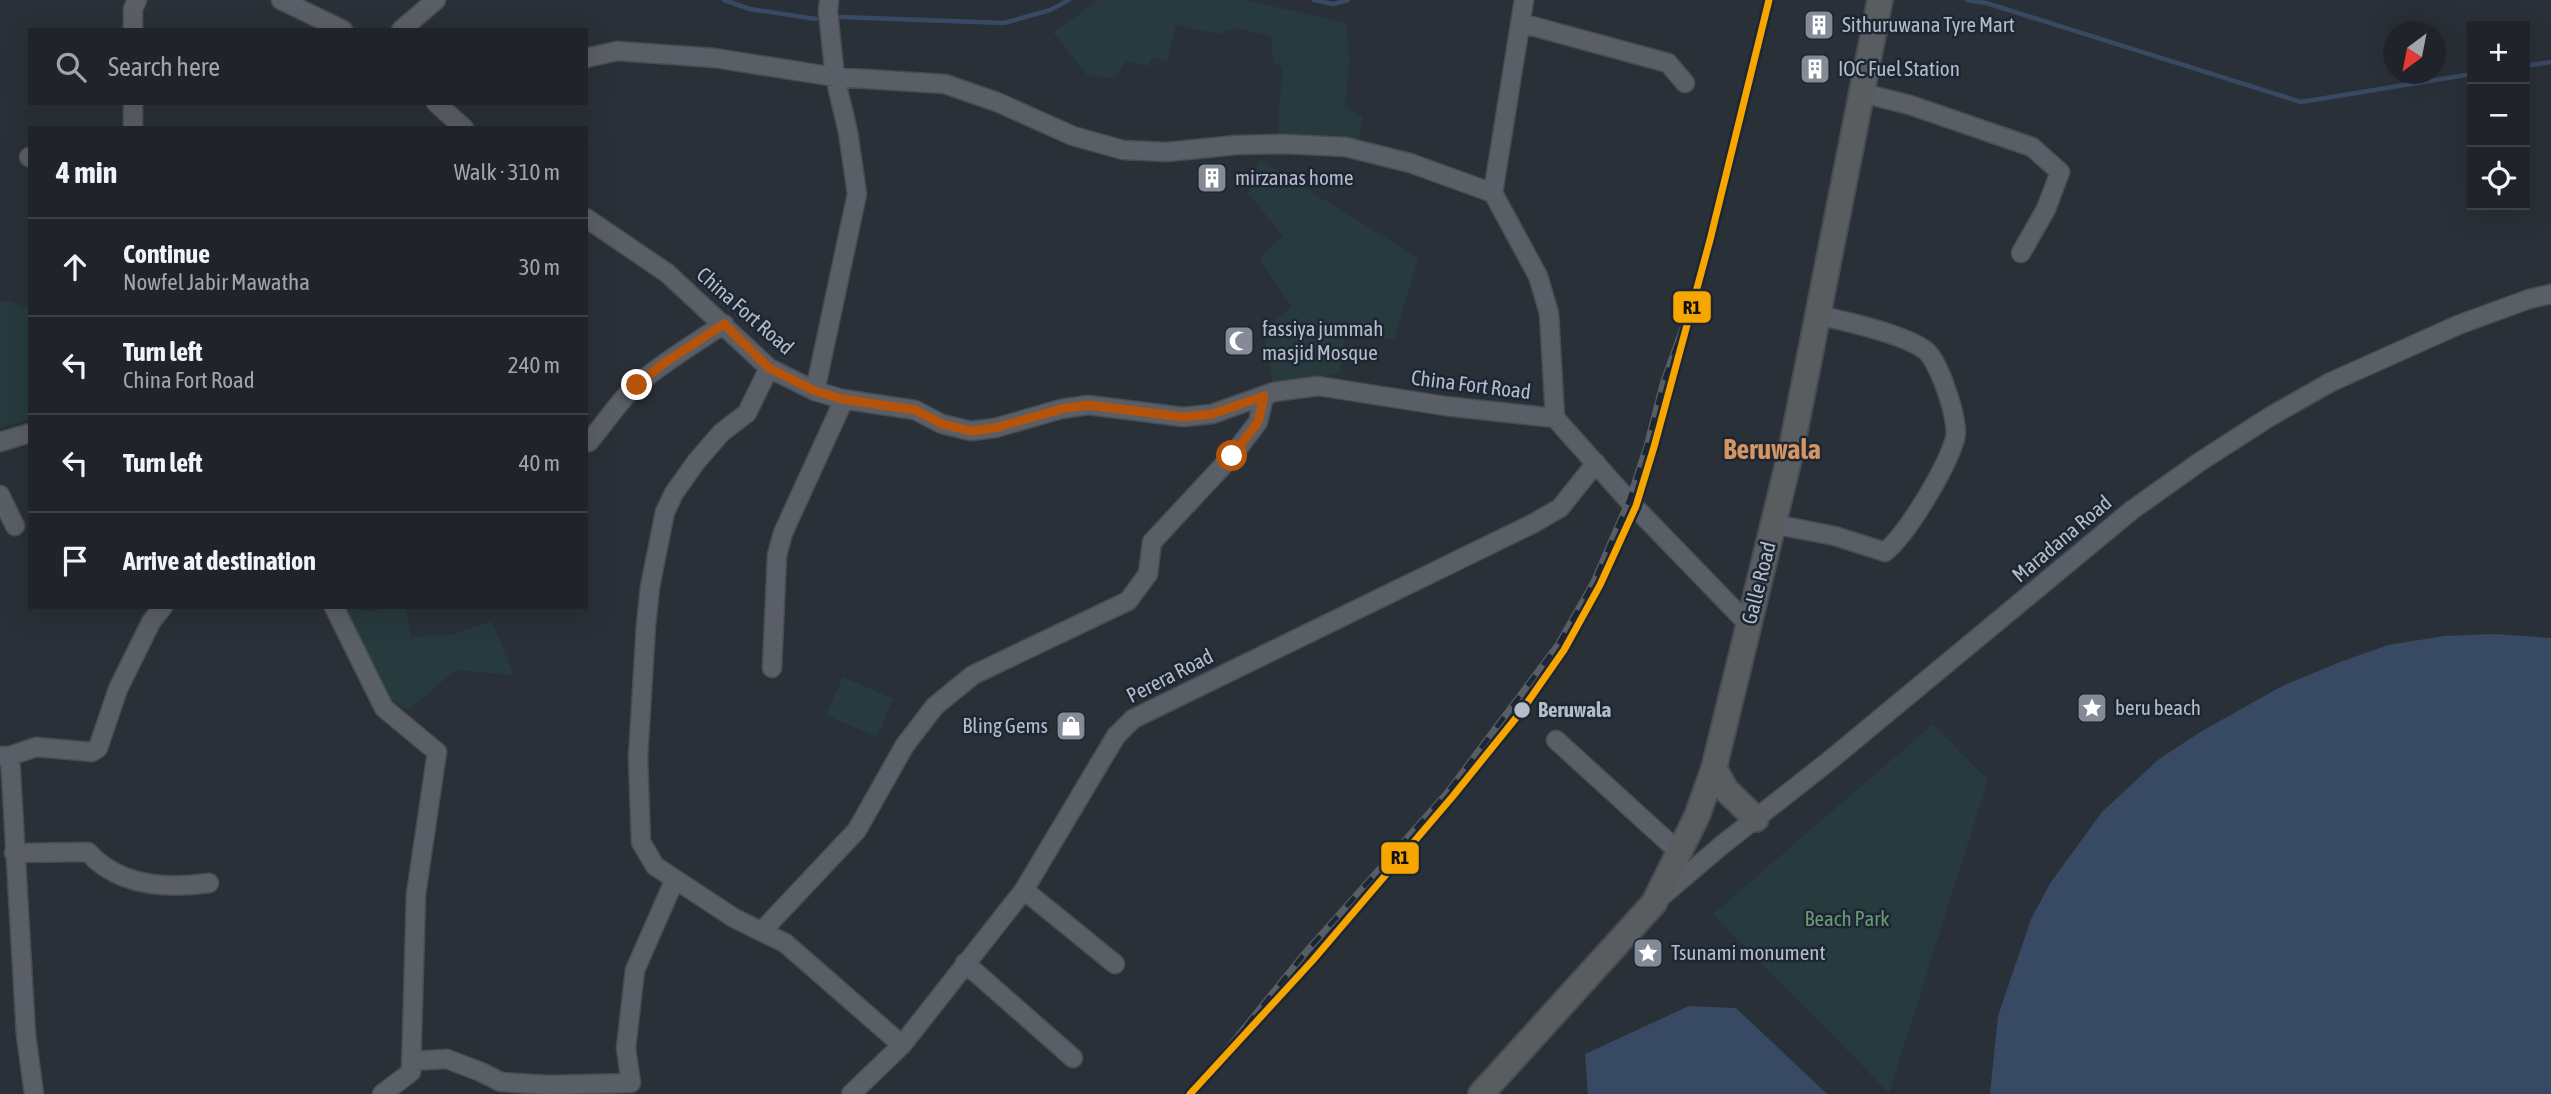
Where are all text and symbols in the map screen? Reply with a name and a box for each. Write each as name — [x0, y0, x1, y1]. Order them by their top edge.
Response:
building icon: Sithuruwana Tyre Mart — [1802, 8, 1836, 42]
place label: Sithuruwana Tyre Mart — [1842, 12, 2015, 36]
north arrow — [2383, 21, 2446, 84]
map controls — [2467, 21, 2530, 210]
button: + — [2467, 21, 2530, 84]
search box — [28, 28, 588, 105]
icon: search — [52, 48, 90, 86]
text: Search here — [108, 52, 220, 82]
building icon: IOC Fuel Station — [1798, 52, 1832, 86]
place label: IOC Fuel Station — [1838, 56, 1960, 80]
button: − — [2467, 84, 2530, 147]
button: locate — [2467, 147, 2530, 210]
text: 4 min — [56, 155, 117, 189]
text: Walk · 310 m — [454, 159, 560, 185]
building icon: mirzanas home — [1195, 161, 1229, 195]
place label: mirzanas home — [1235, 165, 1353, 189]
text: Continue — [123, 239, 210, 269]
icon: ahead — [56, 248, 94, 286]
text: 30 m — [519, 254, 560, 280]
street label: China Fort Road — [692, 262, 799, 359]
text: Nowfel Jabir Mawatha — [123, 269, 310, 295]
line badge: R1 — [1672, 290, 1712, 324]
text: R1 — [1683, 296, 1701, 318]
place label: fassiya jummah masjid Mosque — [1262, 316, 1383, 364]
mosque icon: fassiya jummah masjid Mosque — [1222, 324, 1256, 358]
text: Turn left — [123, 337, 203, 367]
icon: left — [56, 346, 94, 384]
text: 240 m — [508, 352, 560, 378]
street label: China Fort Road — [1410, 365, 1532, 403]
text: China Fort Road — [123, 367, 255, 393]
route end — [621, 369, 652, 400]
district label: Beruwala — [1723, 433, 1821, 465]
route start — [1216, 440, 1247, 471]
icon: left — [56, 444, 94, 482]
text: Turn left — [123, 448, 203, 478]
text: 40 m — [519, 450, 560, 476]
street label: Maradana Road — [2007, 490, 2116, 587]
street label: Galle Road — [1736, 539, 1780, 627]
icon: arrive — [56, 542, 94, 580]
text: Arrive at destination — [123, 546, 316, 576]
street label: Perera Road — [1122, 643, 1217, 707]
place icon: beru beach — [2075, 691, 2109, 725]
place label: beru beach — [2115, 695, 2201, 719]
place label: Beruwala — [1538, 697, 1611, 721]
marker: Beruwala — [1512, 700, 1532, 720]
shop icon: Bling Gems — [1054, 709, 1088, 743]
place label: Bling Gems — [962, 713, 1048, 737]
line badge: R1 — [1380, 841, 1420, 875]
text: R1 — [1391, 846, 1409, 868]
park label: Beach Park — [1804, 906, 1890, 930]
place icon: Tsunami monument — [1631, 936, 1665, 970]
place label: Tsunami monument — [1671, 940, 1826, 964]

